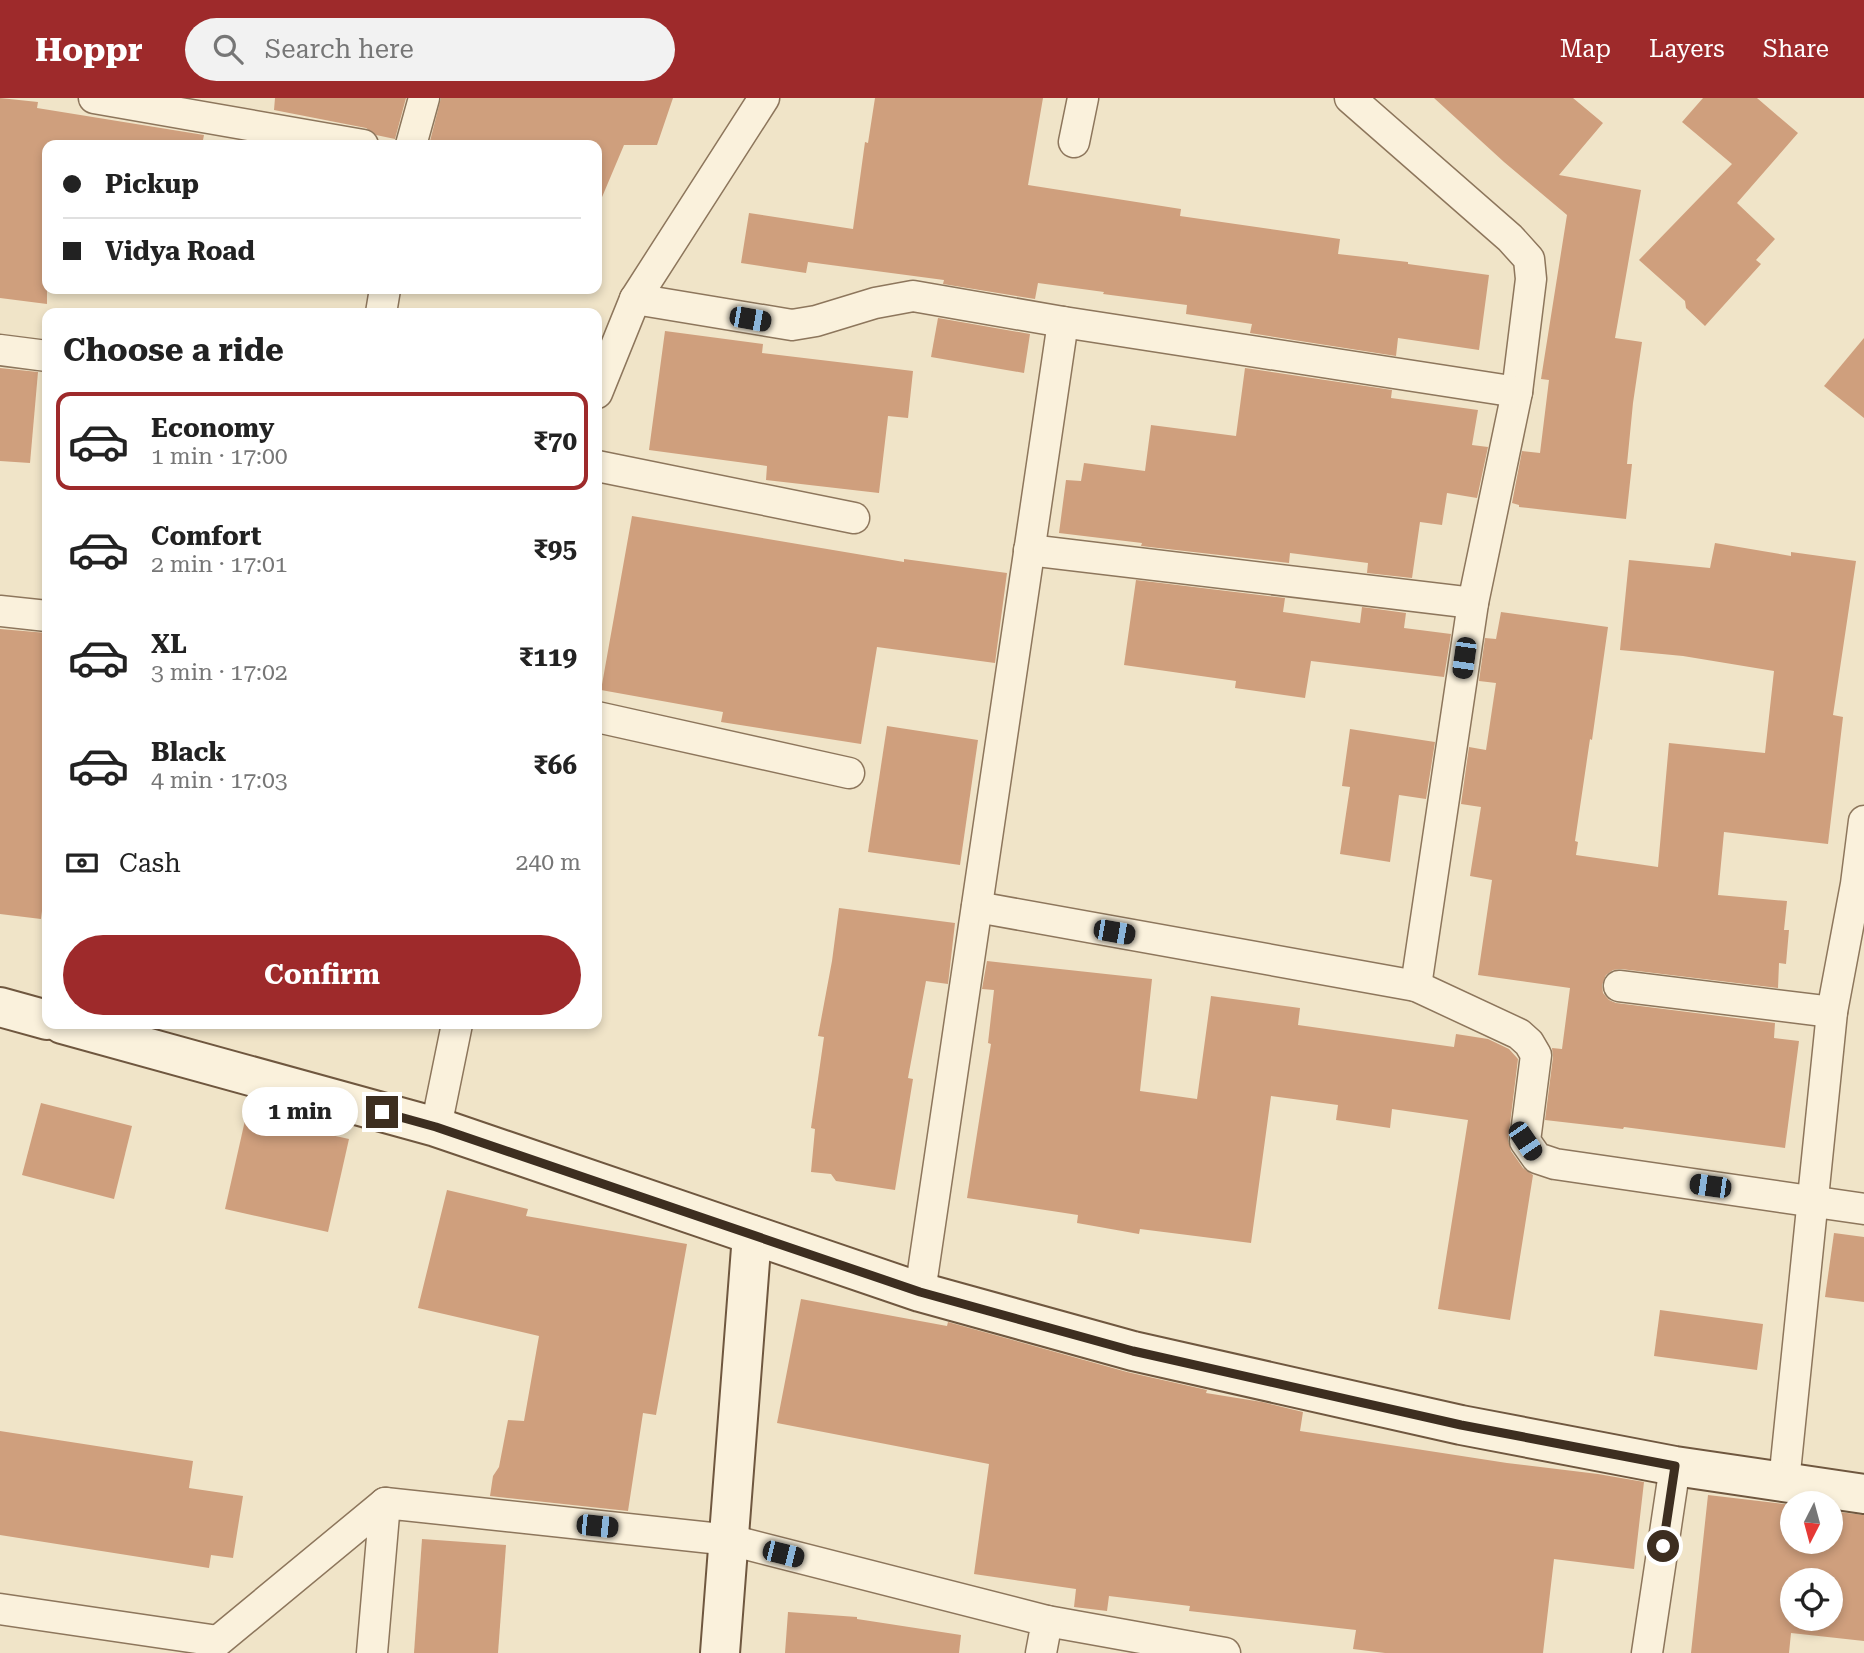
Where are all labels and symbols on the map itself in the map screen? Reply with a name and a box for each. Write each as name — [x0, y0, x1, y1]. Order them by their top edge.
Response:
car — [728, 305, 773, 333]
car — [1451, 636, 1478, 680]
car — [1092, 918, 1137, 946]
callout: 1 min — [242, 1088, 358, 1136]
route end — [366, 1096, 398, 1128]
car — [1505, 1118, 1546, 1164]
car — [1688, 1173, 1733, 1199]
north arrow — [1780, 1491, 1843, 1554]
car — [576, 1513, 619, 1539]
route start — [1647, 1530, 1679, 1562]
car — [761, 1539, 806, 1569]

